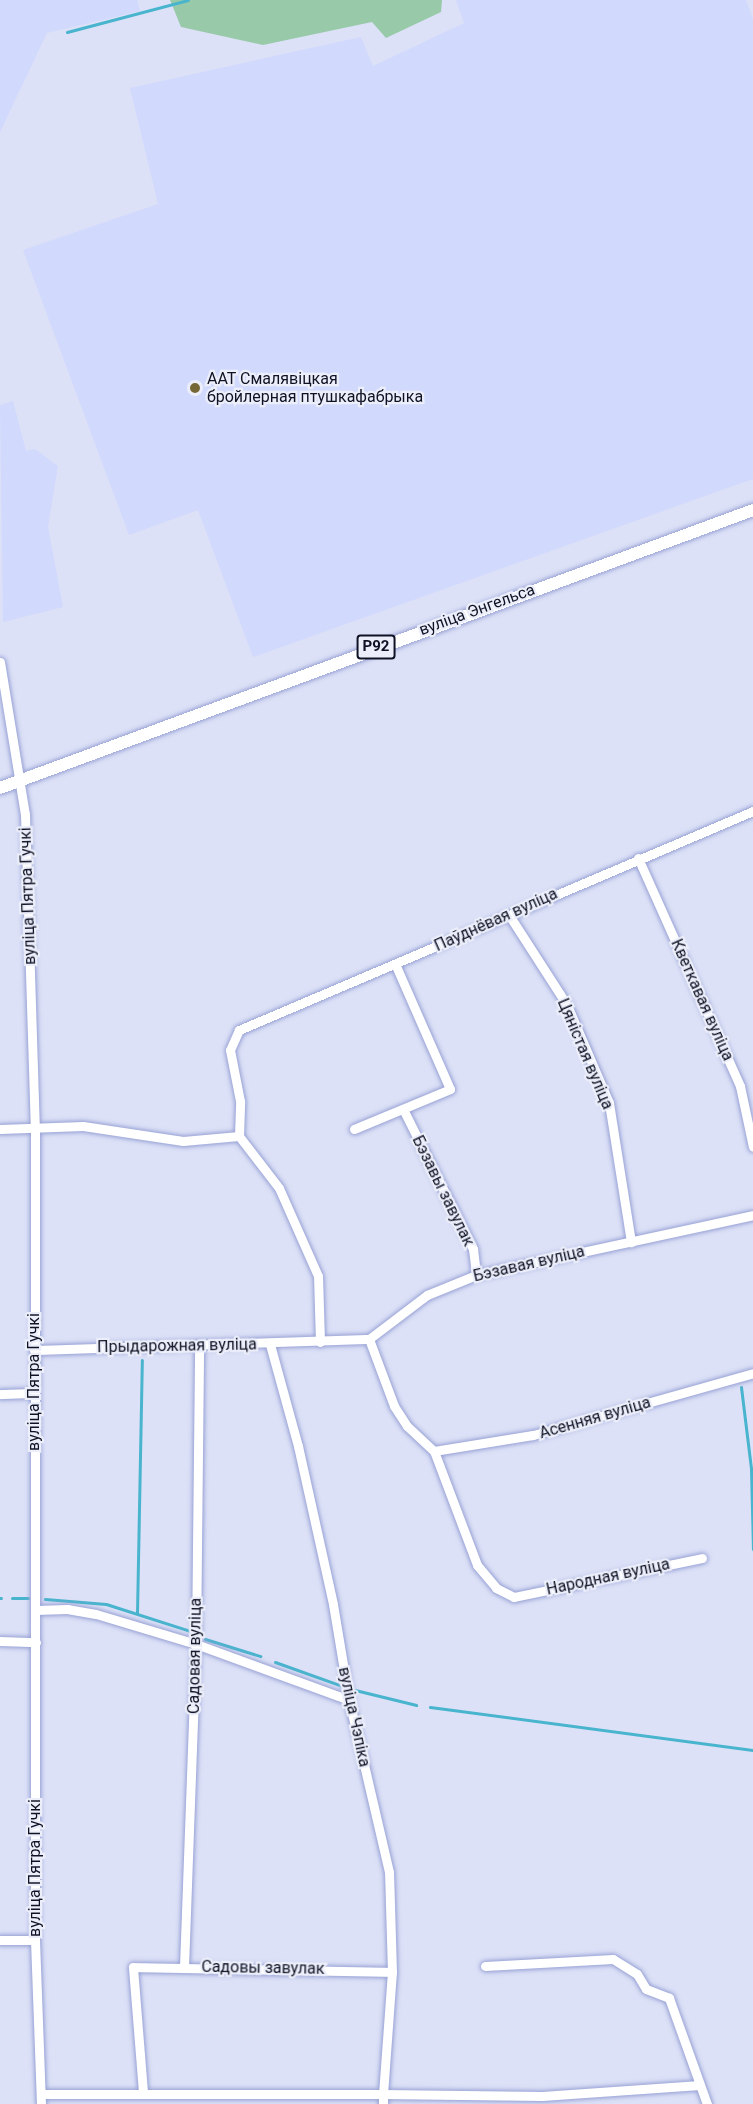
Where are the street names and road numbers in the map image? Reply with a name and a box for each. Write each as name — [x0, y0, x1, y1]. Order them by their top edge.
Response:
street label: вуліца Энгельса — [417, 580, 537, 640]
road number: Р92 — [356, 635, 395, 659]
street label: вуліца Пятра Гучкі — [16, 827, 40, 965]
street label: Паўднёвая вуліца — [431, 884, 561, 956]
street label: Кветкавая вуліца — [667, 936, 737, 1064]
street label: Цяністая вуліца — [553, 996, 617, 1112]
street label: Бэзавы завулак — [408, 1133, 478, 1249]
street label: Бэзавая вуліца — [471, 1242, 587, 1286]
street label: вуліца Пятра Гучкі — [24, 1313, 44, 1451]
street label: Прыдарожная вуліца — [97, 1335, 257, 1357]
street label: Асенняя вуліца — [537, 1393, 653, 1443]
street label: Народная вуліца — [545, 1555, 671, 1599]
street label: Садовая вуліца — [184, 1598, 206, 1714]
street label: вуліца Чэпіка — [334, 1665, 374, 1769]
street label: вуліца Пятра Гучкі — [25, 1799, 45, 1937]
street label: Садовы завулак — [201, 1957, 325, 1979]

